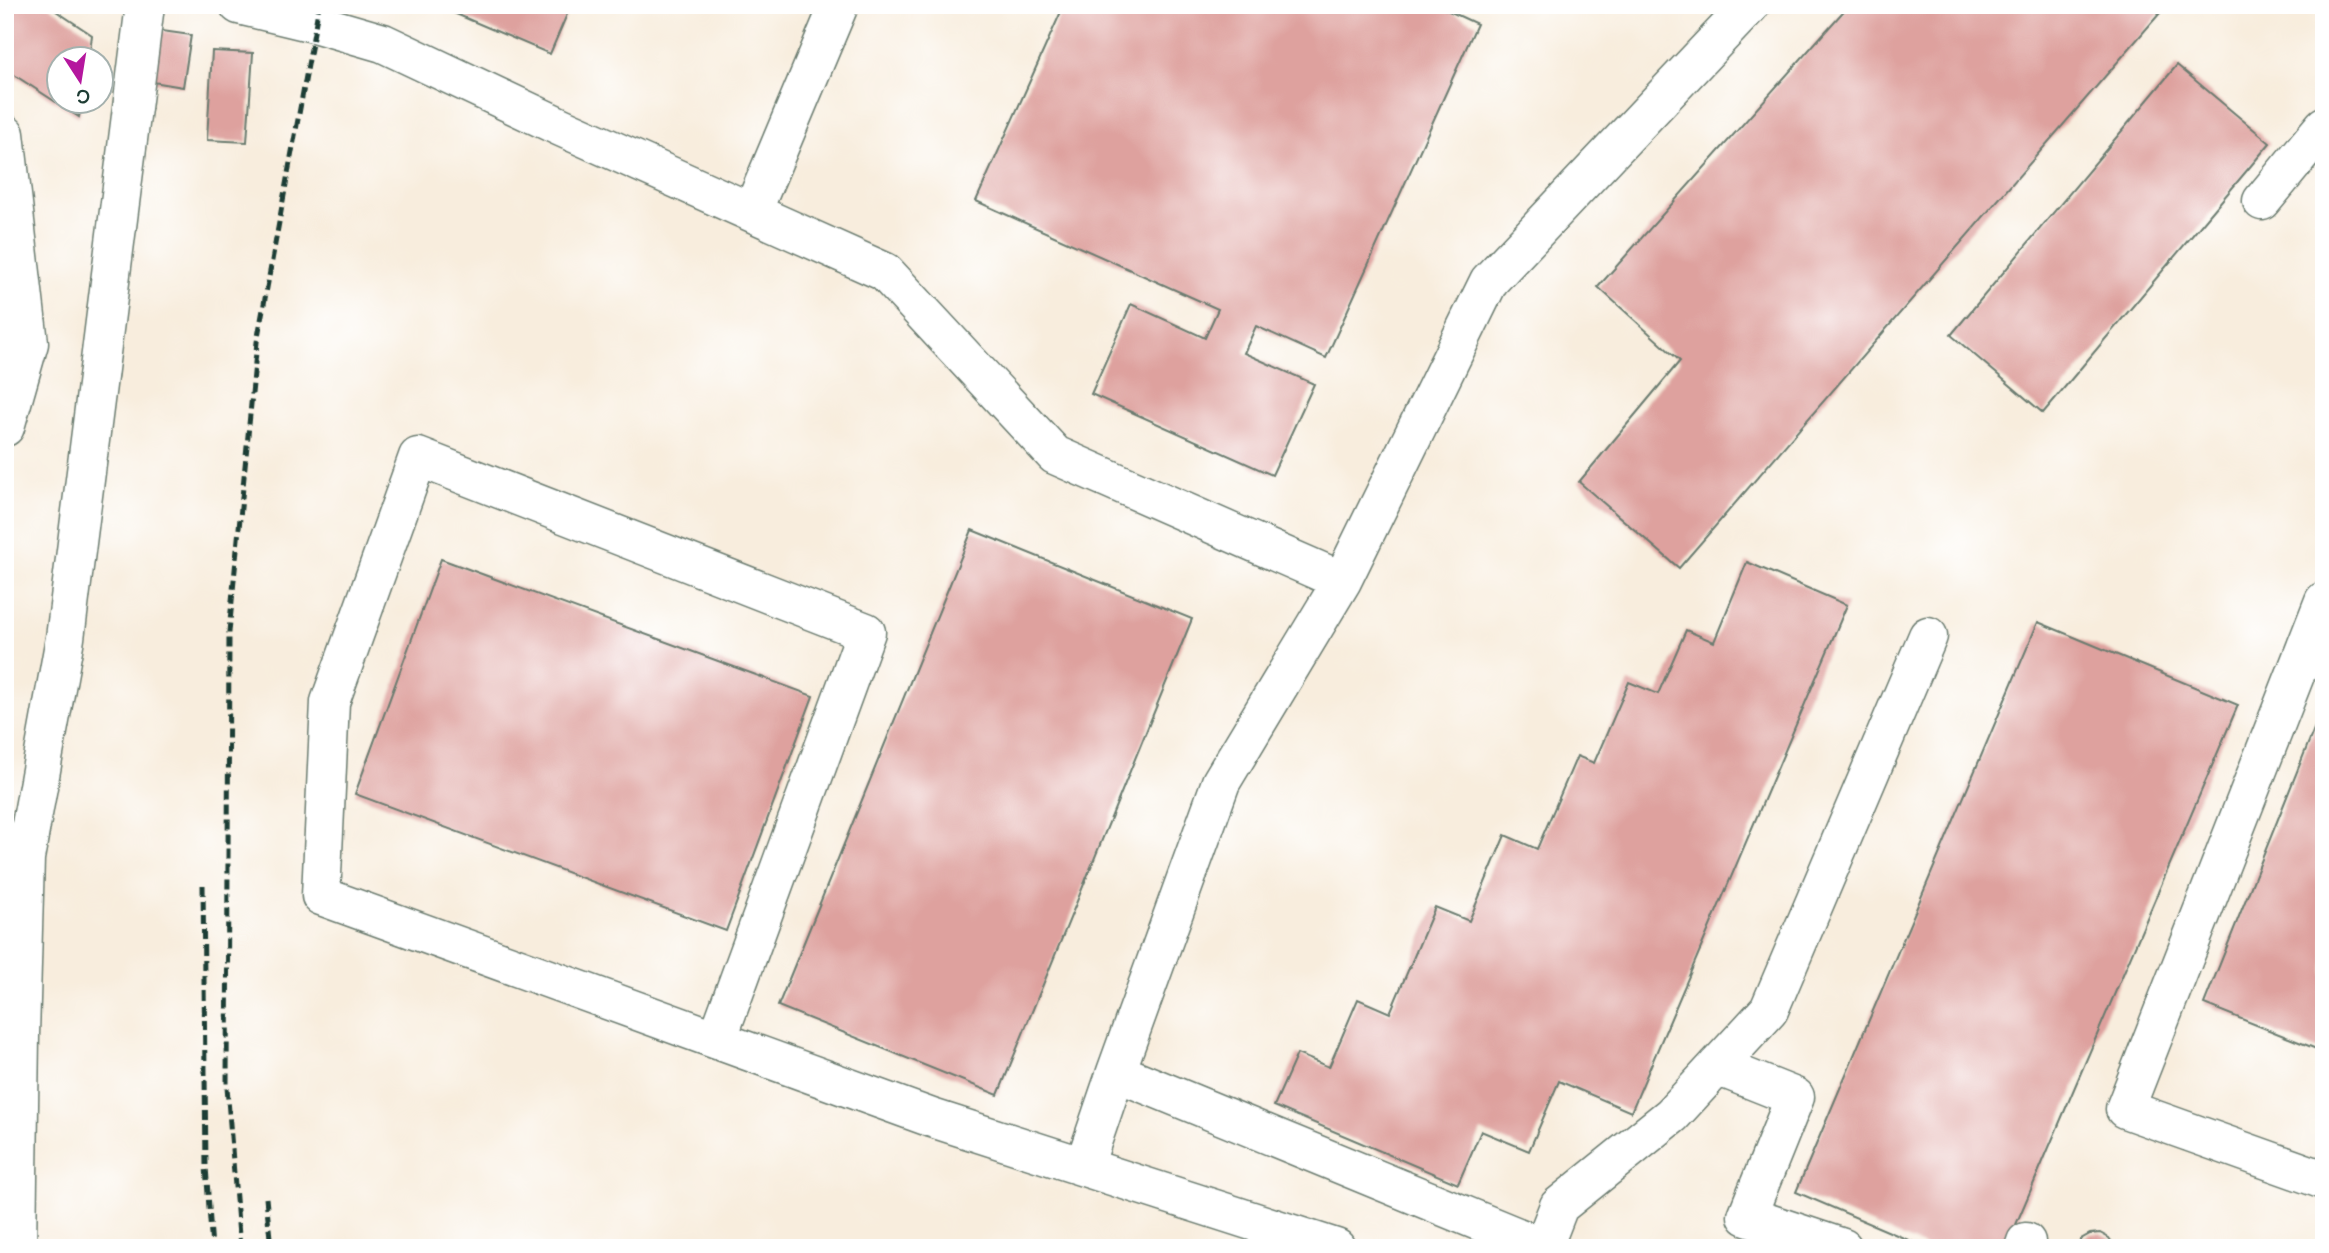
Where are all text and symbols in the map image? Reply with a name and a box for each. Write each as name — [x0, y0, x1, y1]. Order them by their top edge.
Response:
north arrow — [46, 46, 116, 116]
text: С — [74, 83, 92, 108]

